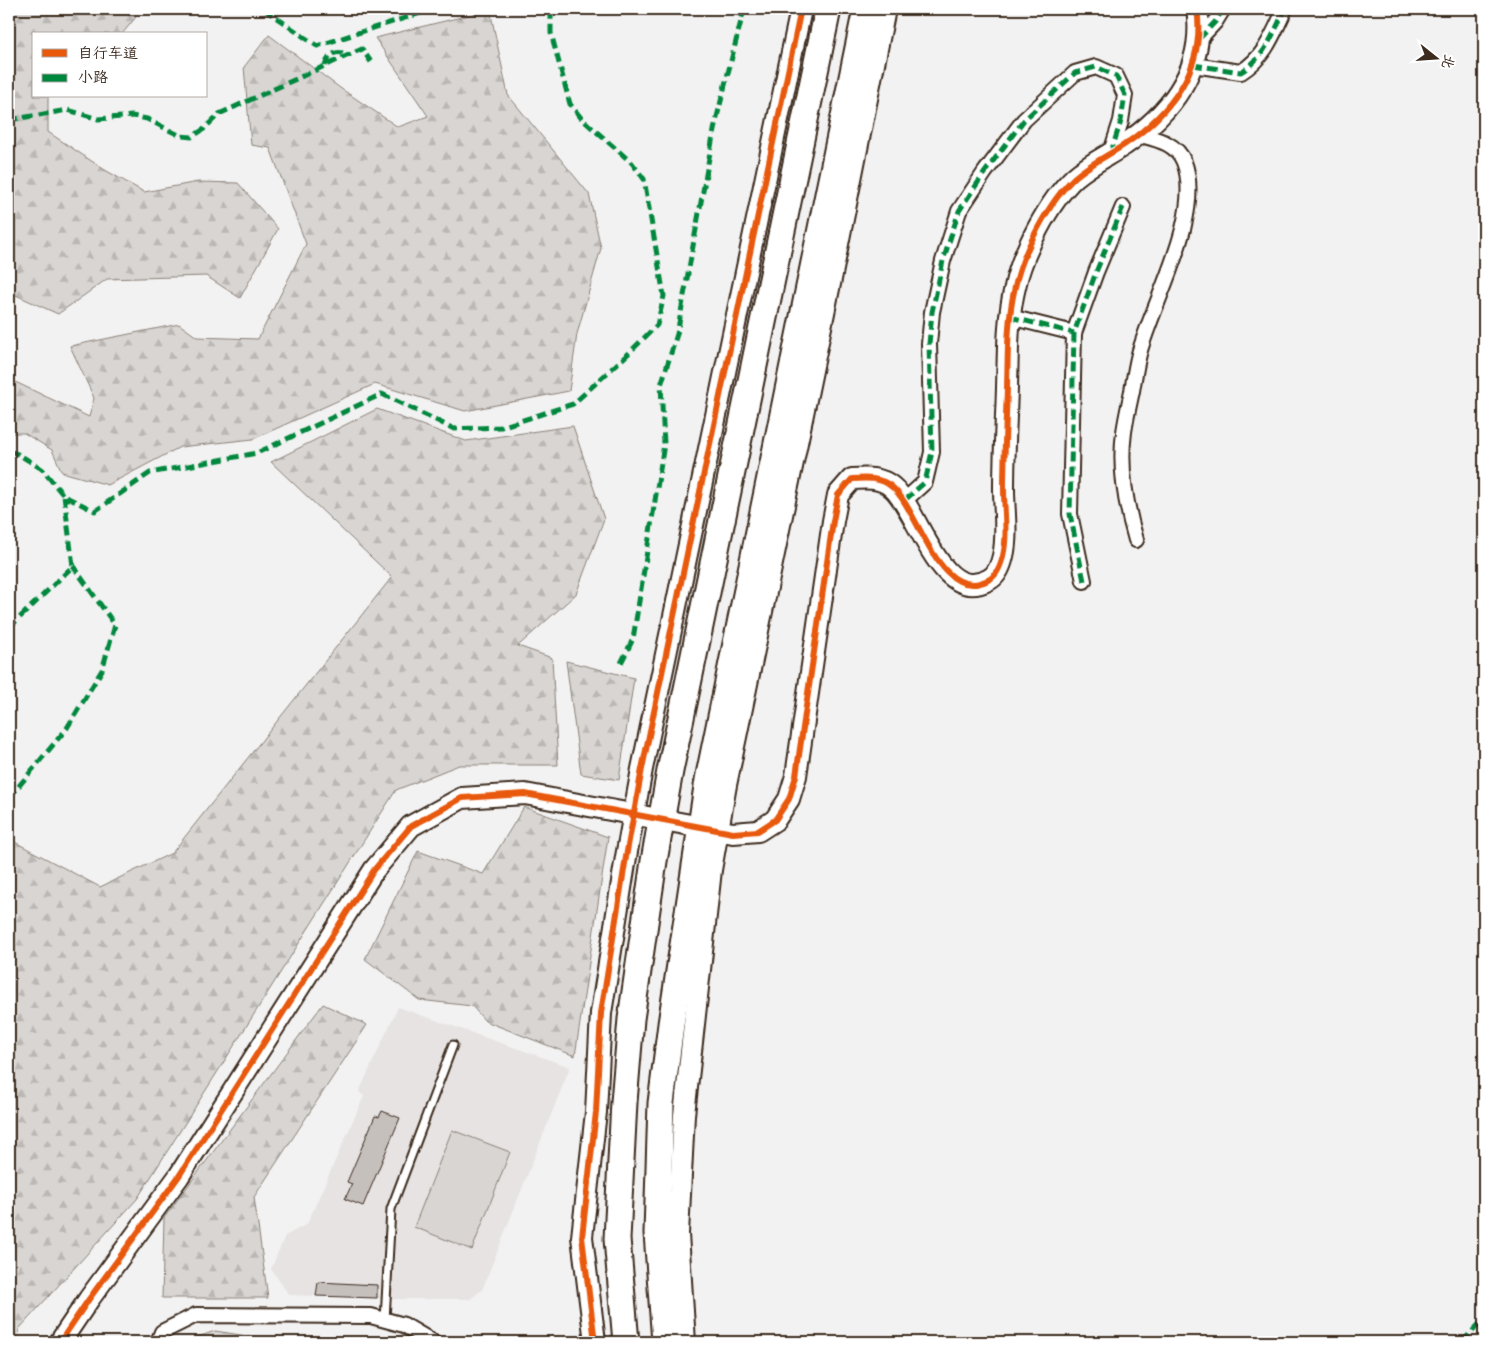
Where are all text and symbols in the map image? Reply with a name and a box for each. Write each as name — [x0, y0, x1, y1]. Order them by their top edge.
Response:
legend — [32, 32, 208, 98]
north arrow — [1410, 32, 1460, 82]
text: 自行车道 — [78, 43, 138, 62]
text: 北 — [1438, 52, 1459, 71]
text: 小路 — [78, 67, 108, 86]

